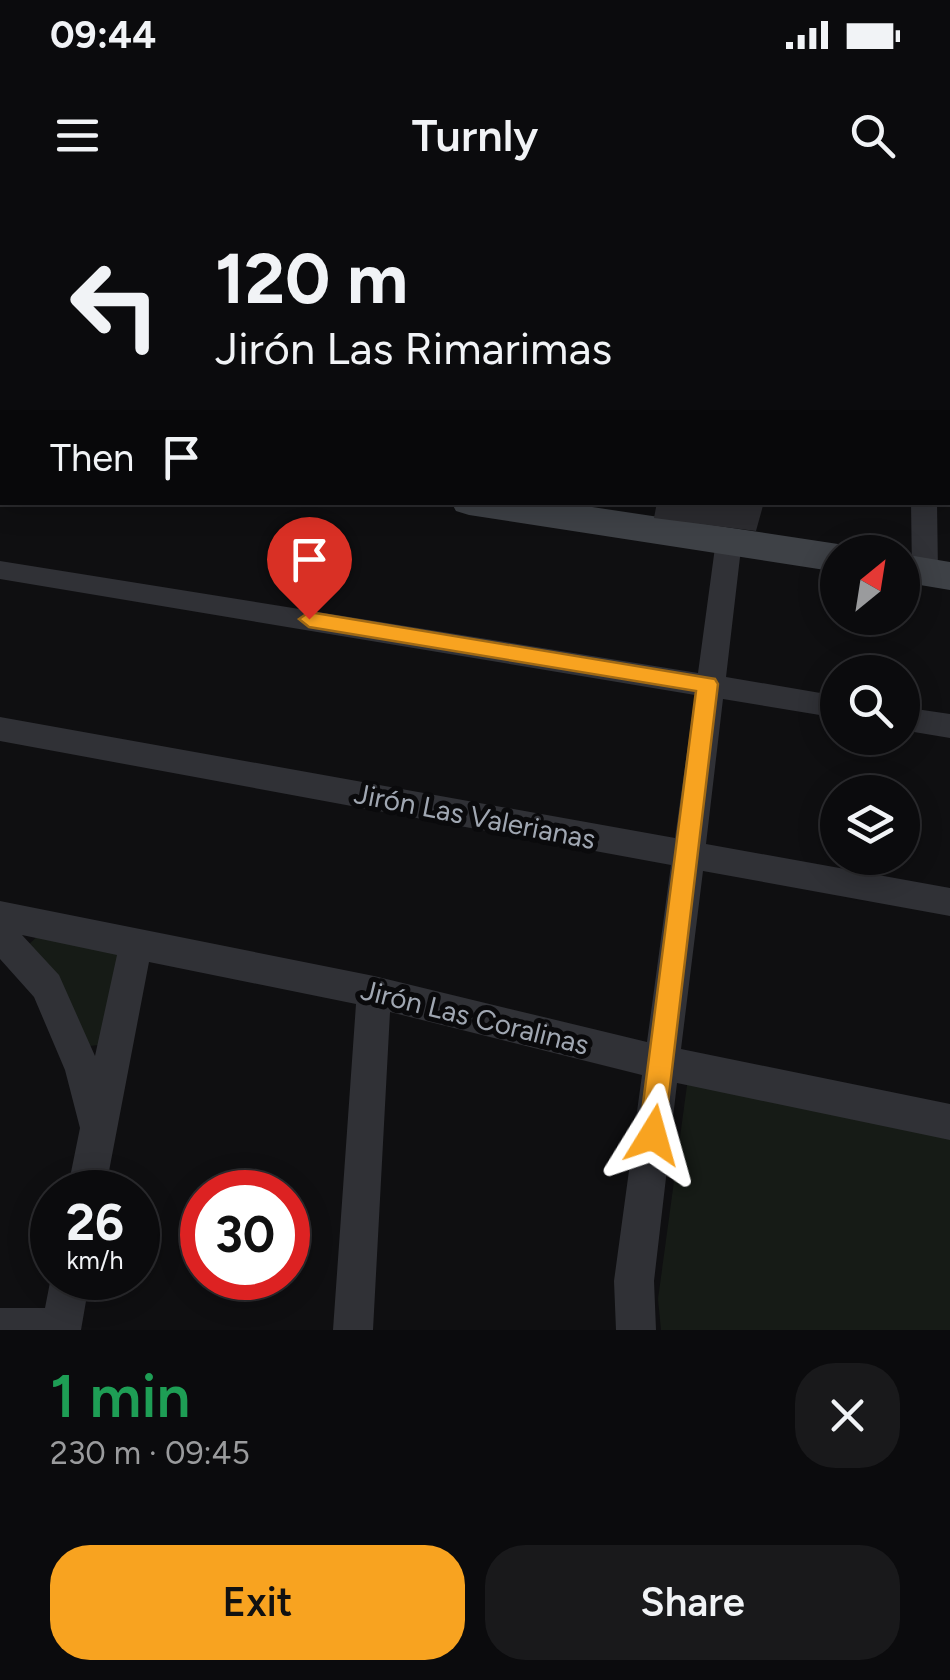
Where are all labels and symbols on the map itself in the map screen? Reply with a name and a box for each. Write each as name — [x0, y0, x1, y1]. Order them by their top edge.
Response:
pin — [267, 517, 352, 620]
north arrow — [820, 535, 920, 635]
street label: Jirón Las Valerianas — [351, 776, 599, 856]
street label: Jirón Las Coralinas — [357, 972, 593, 1062]
position arrow — [601, 1083, 705, 1187]
speed limit sign: 30 — [180, 1170, 310, 1300]

